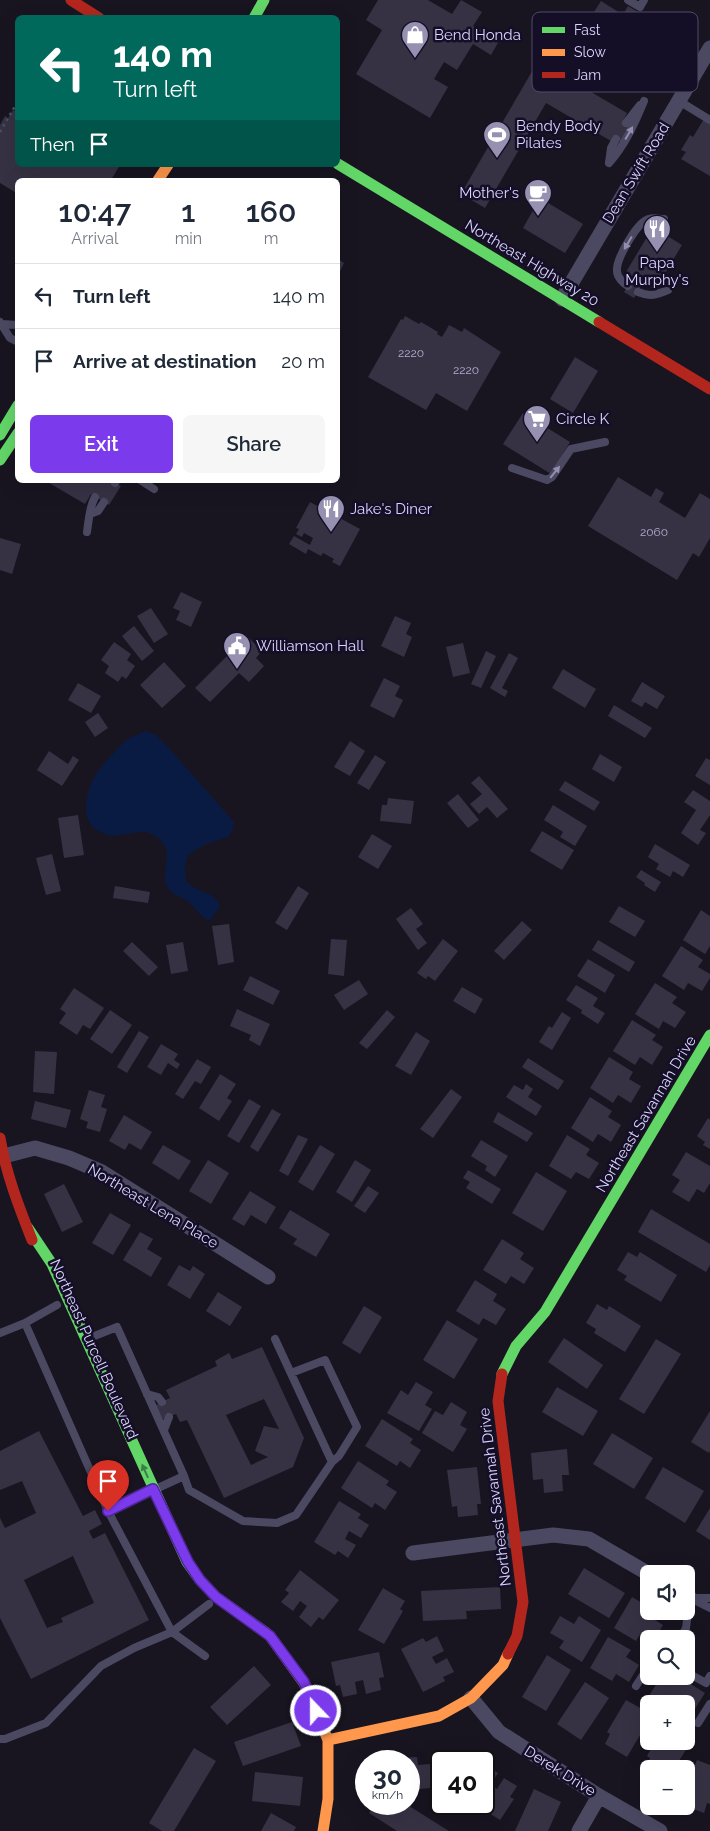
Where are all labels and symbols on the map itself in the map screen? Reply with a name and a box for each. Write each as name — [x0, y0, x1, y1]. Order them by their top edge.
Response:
legend — [532, 12, 698, 92]
shop icon: Bend Honda — [400, 20, 430, 59]
text: Fast — [574, 22, 601, 38]
place label: Bend Honda — [434, 26, 521, 44]
text: Slow — [574, 44, 606, 60]
text: Jam — [574, 67, 601, 83]
place label: Bendy Body Pilates — [516, 117, 601, 152]
street label: Dean Swift Road — [599, 119, 673, 227]
sports icon: Bendy Body Pilates — [482, 120, 512, 159]
one-way arrow — [625, 126, 633, 141]
cafe icon: Mother's — [523, 178, 553, 217]
place label: Mother's — [459, 184, 519, 202]
restaurant icon: Papa Murphy's — [642, 214, 672, 253]
street label: Northeast Highway 20 — [462, 216, 602, 310]
one-way arrow — [623, 237, 632, 250]
place label: Papa Murphy's — [625, 254, 689, 289]
house number: 2220 — [398, 346, 424, 360]
house number: 2220 — [453, 363, 479, 377]
supermarket icon: Circle K — [522, 404, 552, 443]
place label: Circle K — [556, 410, 610, 428]
one-way arrow — [549, 466, 560, 479]
restaurant icon: Jake's Diner — [316, 494, 346, 533]
place label: Jake's Diner — [350, 500, 433, 518]
house number: 2060 — [640, 525, 668, 539]
public building icon: Williamson Hall — [222, 631, 252, 670]
place label: Williamson Hall — [256, 637, 365, 655]
street label: Northeast Savannah Drive — [592, 1032, 700, 1196]
street label: Northeast Lena Place — [84, 1160, 222, 1252]
street label: Northeast Purcell Boulevard — [46, 1256, 142, 1442]
street label: Northeast Savannah Drive — [475, 1407, 515, 1587]
pin — [87, 1460, 129, 1511]
one-way arrow — [141, 1464, 149, 1478]
position arrow — [289, 1684, 341, 1736]
street label: Derek Drive — [521, 1742, 599, 1800]
speed limit sign: 40 — [430, 1750, 495, 1815]

